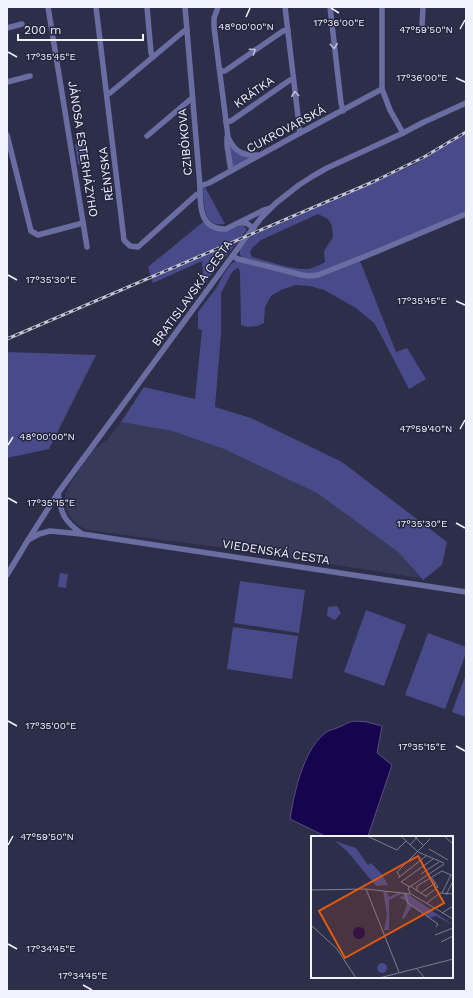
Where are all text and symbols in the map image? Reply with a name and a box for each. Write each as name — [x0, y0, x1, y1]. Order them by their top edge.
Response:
scale bar — [18, 16, 143, 42]
text: 17°36'00"E — [313, 17, 365, 28]
text: 48°00'00"N — [218, 21, 274, 32]
text: 200 m — [24, 23, 61, 37]
text: 47°59'50"N — [399, 24, 453, 35]
one-way arrow — [330, 43, 339, 49]
one-way arrow — [249, 48, 256, 56]
text: 17°35'45"E — [26, 51, 76, 62]
text: 17°36'00"E — [396, 72, 448, 83]
street label: KRÁTKA — [231, 73, 277, 111]
street label: JÁNOSA ESTERHÁZYHO — [65, 80, 101, 218]
one-way arrow — [291, 91, 300, 97]
street label: CUKROVARSKÁ — [244, 102, 328, 156]
street label: CZIBÓKOVA — [175, 108, 195, 176]
street label: RÉNYSKA — [96, 146, 116, 202]
street label: BRATISLAVSKÁ CESTA — [149, 237, 235, 349]
text: 17°35'30"E — [26, 274, 76, 285]
text: 17°35'45"E — [397, 295, 447, 306]
text: 47°59'40"N — [400, 423, 452, 434]
text: 48°00'00"N — [19, 431, 75, 442]
text: 17°35'15"E — [27, 497, 75, 508]
text: 17°35'30"E — [397, 518, 447, 529]
street label: VIEDENSKÁ CESTA — [221, 537, 331, 567]
text: 17°35'00"E — [26, 720, 76, 731]
text: 17°35'15"E — [398, 741, 446, 752]
text: 47°59'50"N — [20, 831, 74, 842]
inset map — [311, 836, 453, 978]
text: 17°34'45"E — [26, 943, 76, 954]
text: 17°34'45"E — [58, 970, 108, 981]

